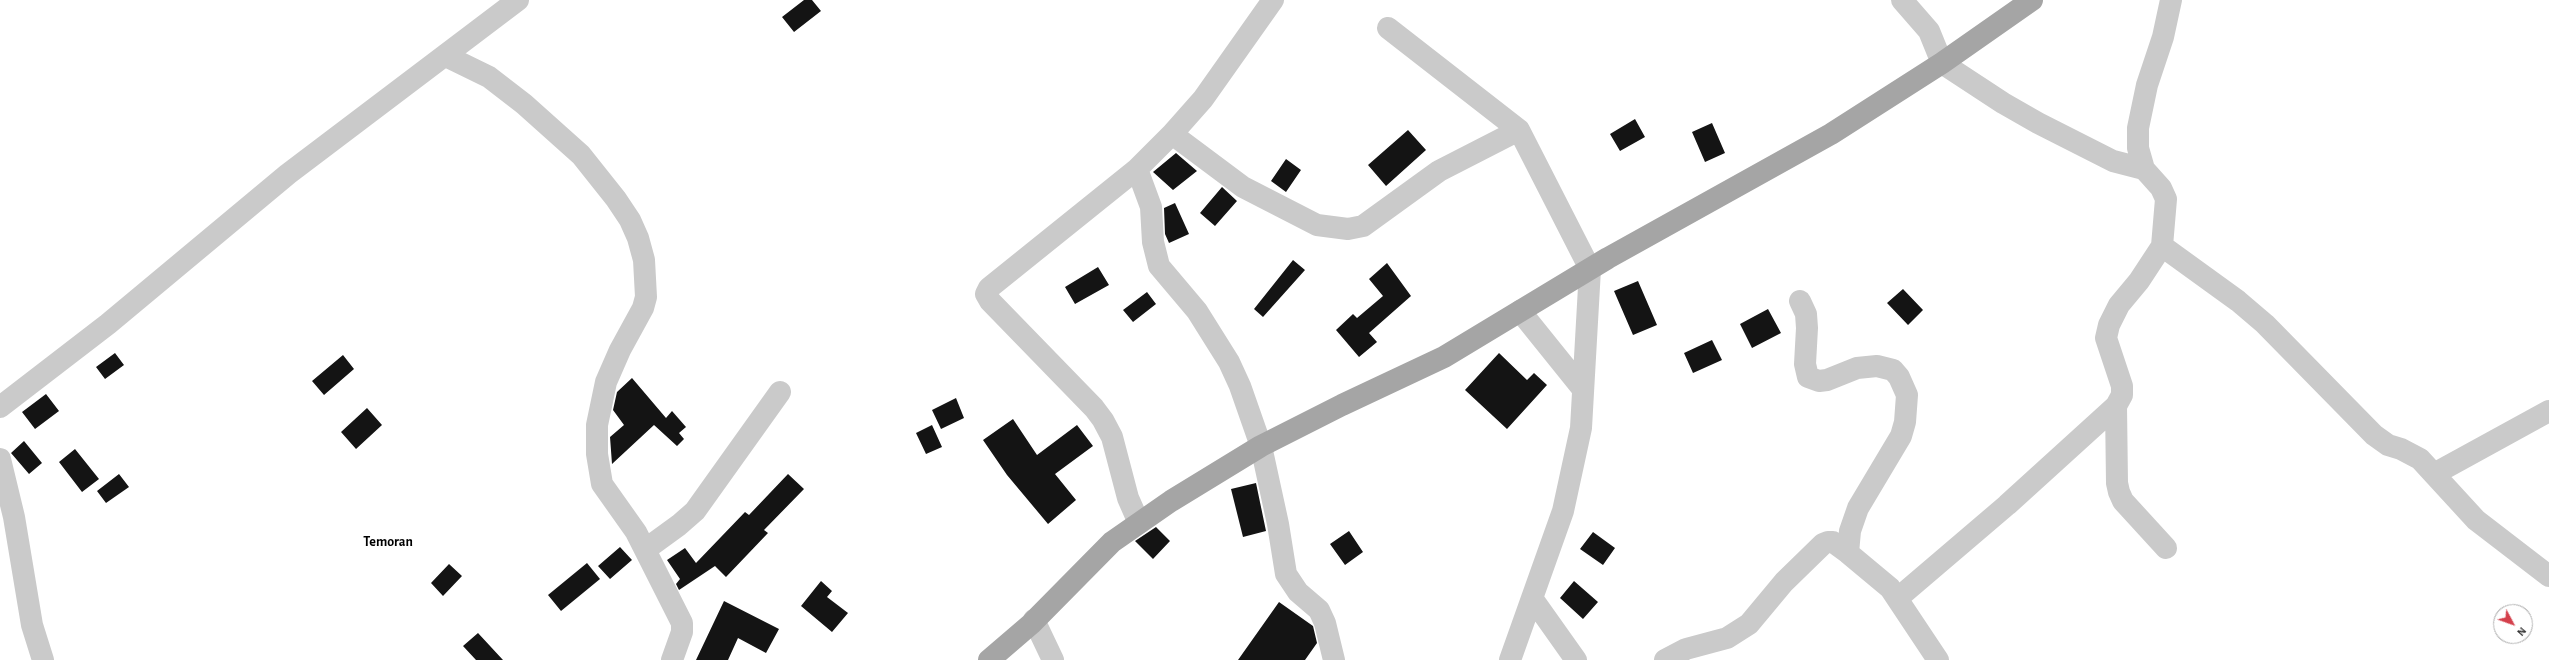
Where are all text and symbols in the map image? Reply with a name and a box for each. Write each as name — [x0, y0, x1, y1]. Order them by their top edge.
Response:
district label: Temoran — [363, 534, 413, 550]
north arrow — [2493, 604, 2533, 644]
text: N — [2515, 625, 2528, 638]

